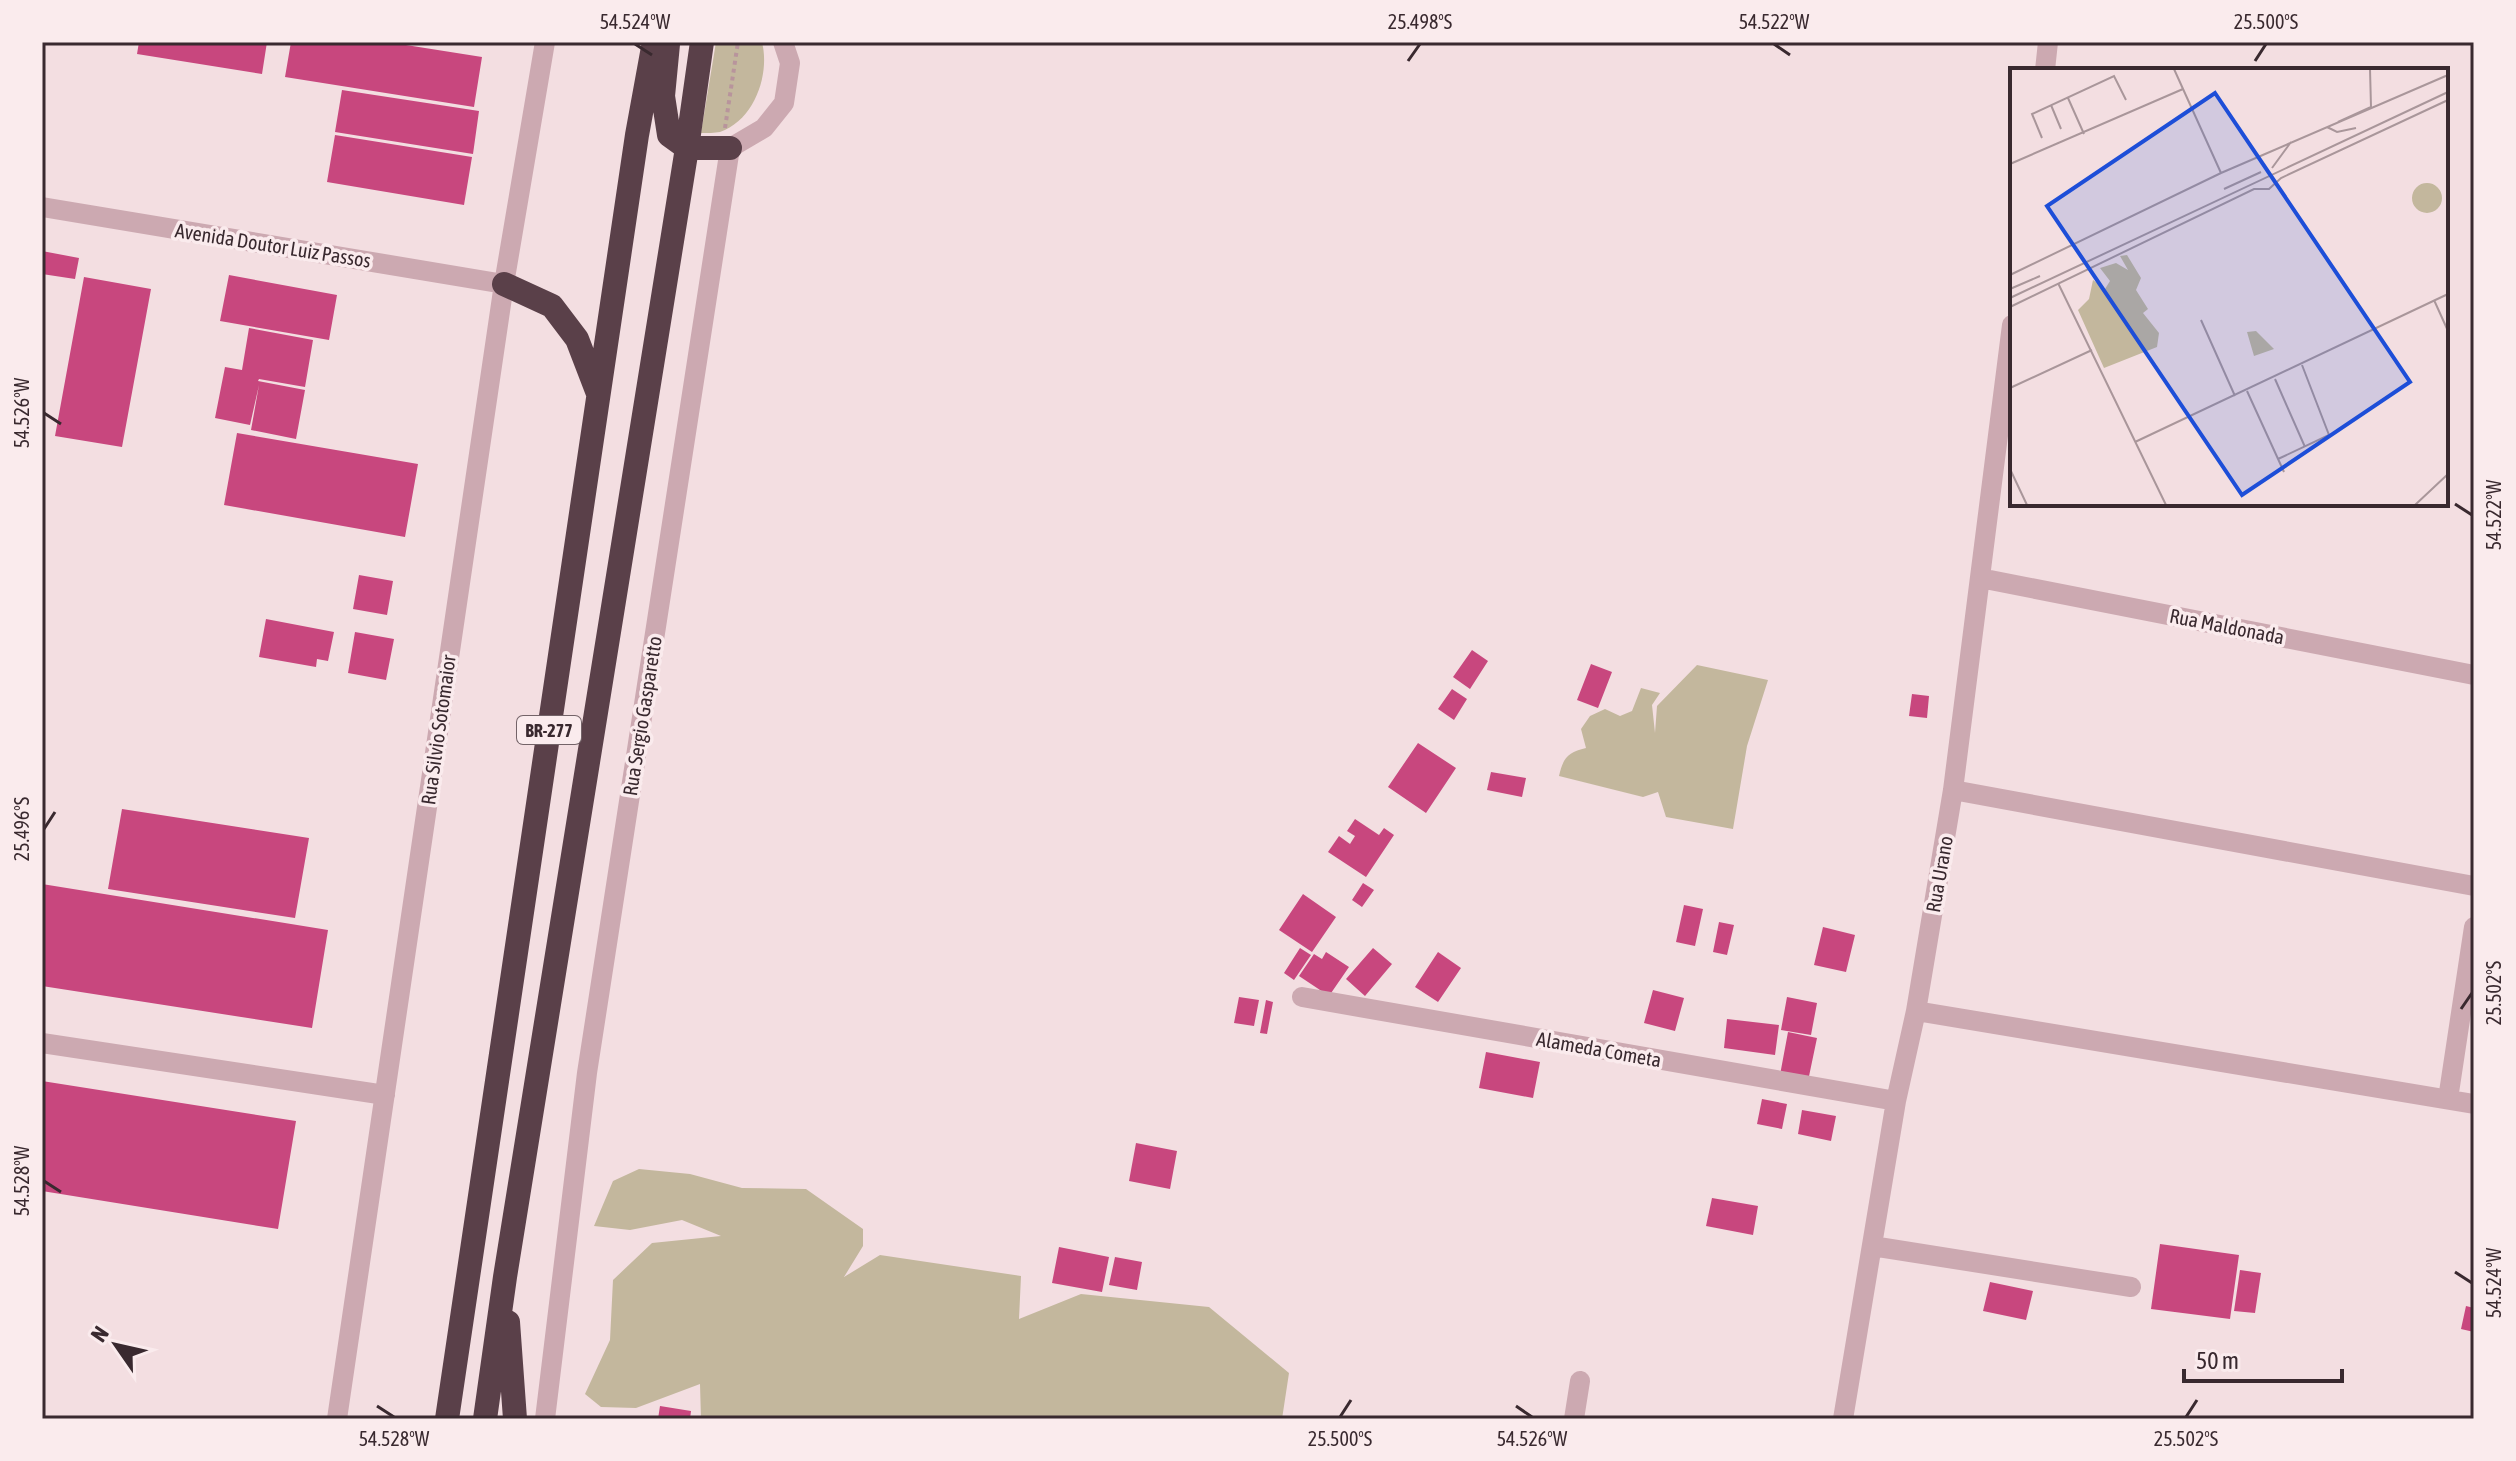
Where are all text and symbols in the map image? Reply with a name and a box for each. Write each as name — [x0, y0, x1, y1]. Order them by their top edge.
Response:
text: 54.524°W — [600, 10, 671, 33]
text: 25.498°S — [1388, 10, 1452, 33]
text: 54.522°W — [1739, 10, 1810, 33]
text: 25.500°S — [2234, 10, 2298, 33]
inset map — [2010, 68, 2448, 506]
street label: Avenida Doutor Luiz Passos — [174, 218, 372, 272]
text: 54.526°W — [10, 377, 33, 448]
text: 54.522°W — [2482, 479, 2505, 550]
street label: Rua Maldonada — [2168, 604, 2286, 648]
street label: Rua Sergio Gasparetto — [618, 635, 666, 797]
street label: Rua Silvio Sotomaior — [416, 652, 460, 806]
road number: BR-277 — [517, 716, 581, 744]
text: 25.496°S — [10, 797, 33, 861]
street label: Rua Urano — [1921, 834, 1957, 914]
text: 25.502°S — [2482, 961, 2505, 1025]
street label: Alameda Cometa — [1535, 1027, 1663, 1071]
text: 54.528°W — [10, 1145, 33, 1216]
text: 54.524°W — [2482, 1247, 2505, 1318]
north arrow — [76, 1305, 156, 1385]
text: N — [85, 1321, 114, 1346]
scale bar — [2184, 1333, 2342, 1383]
text: 50 m — [2196, 1347, 2239, 1374]
text: 54.528°W — [359, 1427, 430, 1450]
text: 25.500°S — [1308, 1427, 1372, 1450]
text: 54.526°W — [1497, 1427, 1568, 1450]
text: 25.502°S — [2154, 1427, 2218, 1450]

